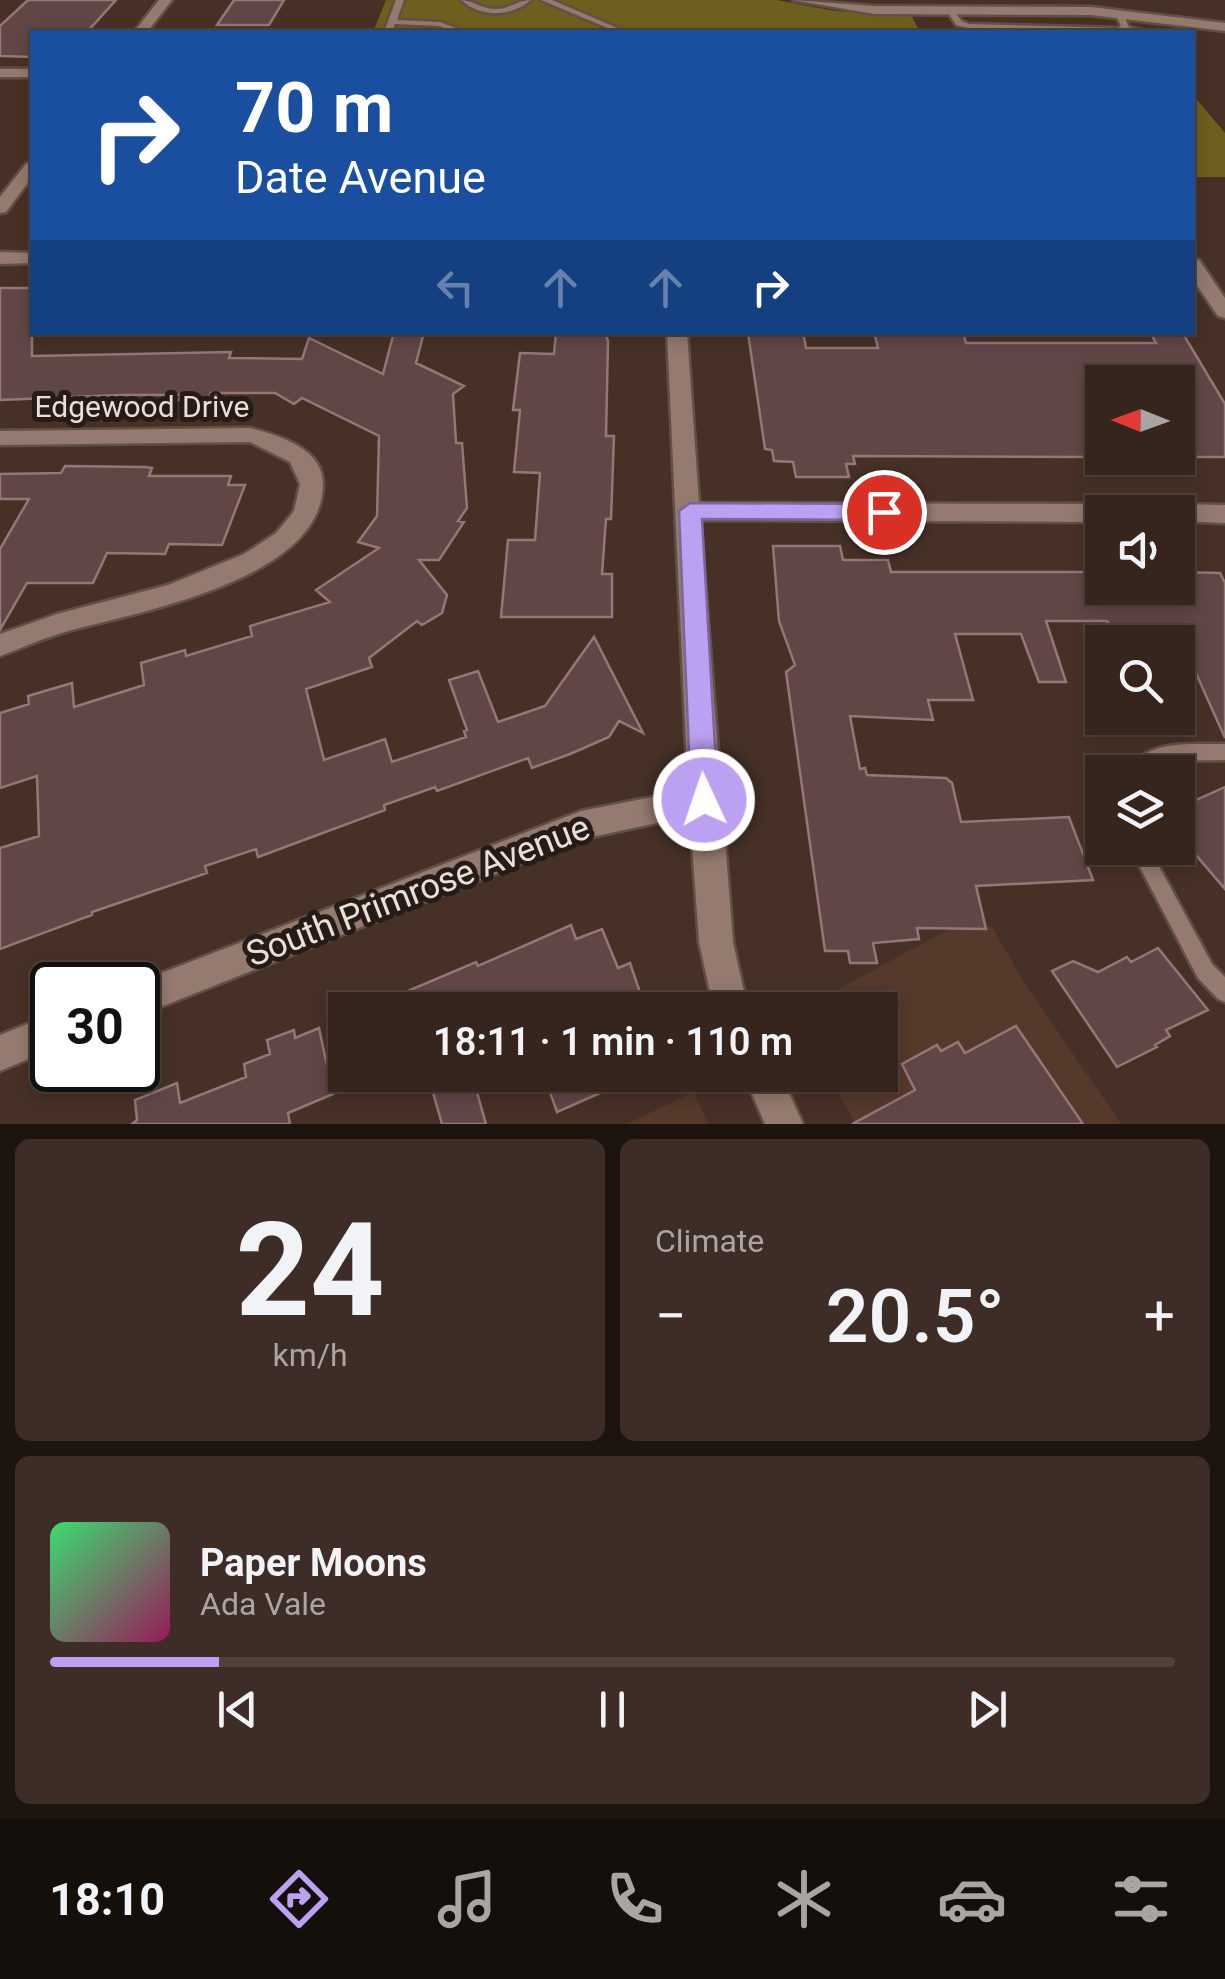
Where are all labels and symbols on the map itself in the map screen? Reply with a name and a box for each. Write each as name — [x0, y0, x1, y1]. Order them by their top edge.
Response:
north arrow — [1085, 365, 1195, 475]
street label: Edgewood Drive — [35, 389, 249, 424]
pin — [842, 470, 927, 555]
position arrow — [652, 748, 756, 852]
street label: South Primrose Avenue — [241, 807, 595, 975]
speed limit sign: 30 — [30, 962, 160, 1092]

